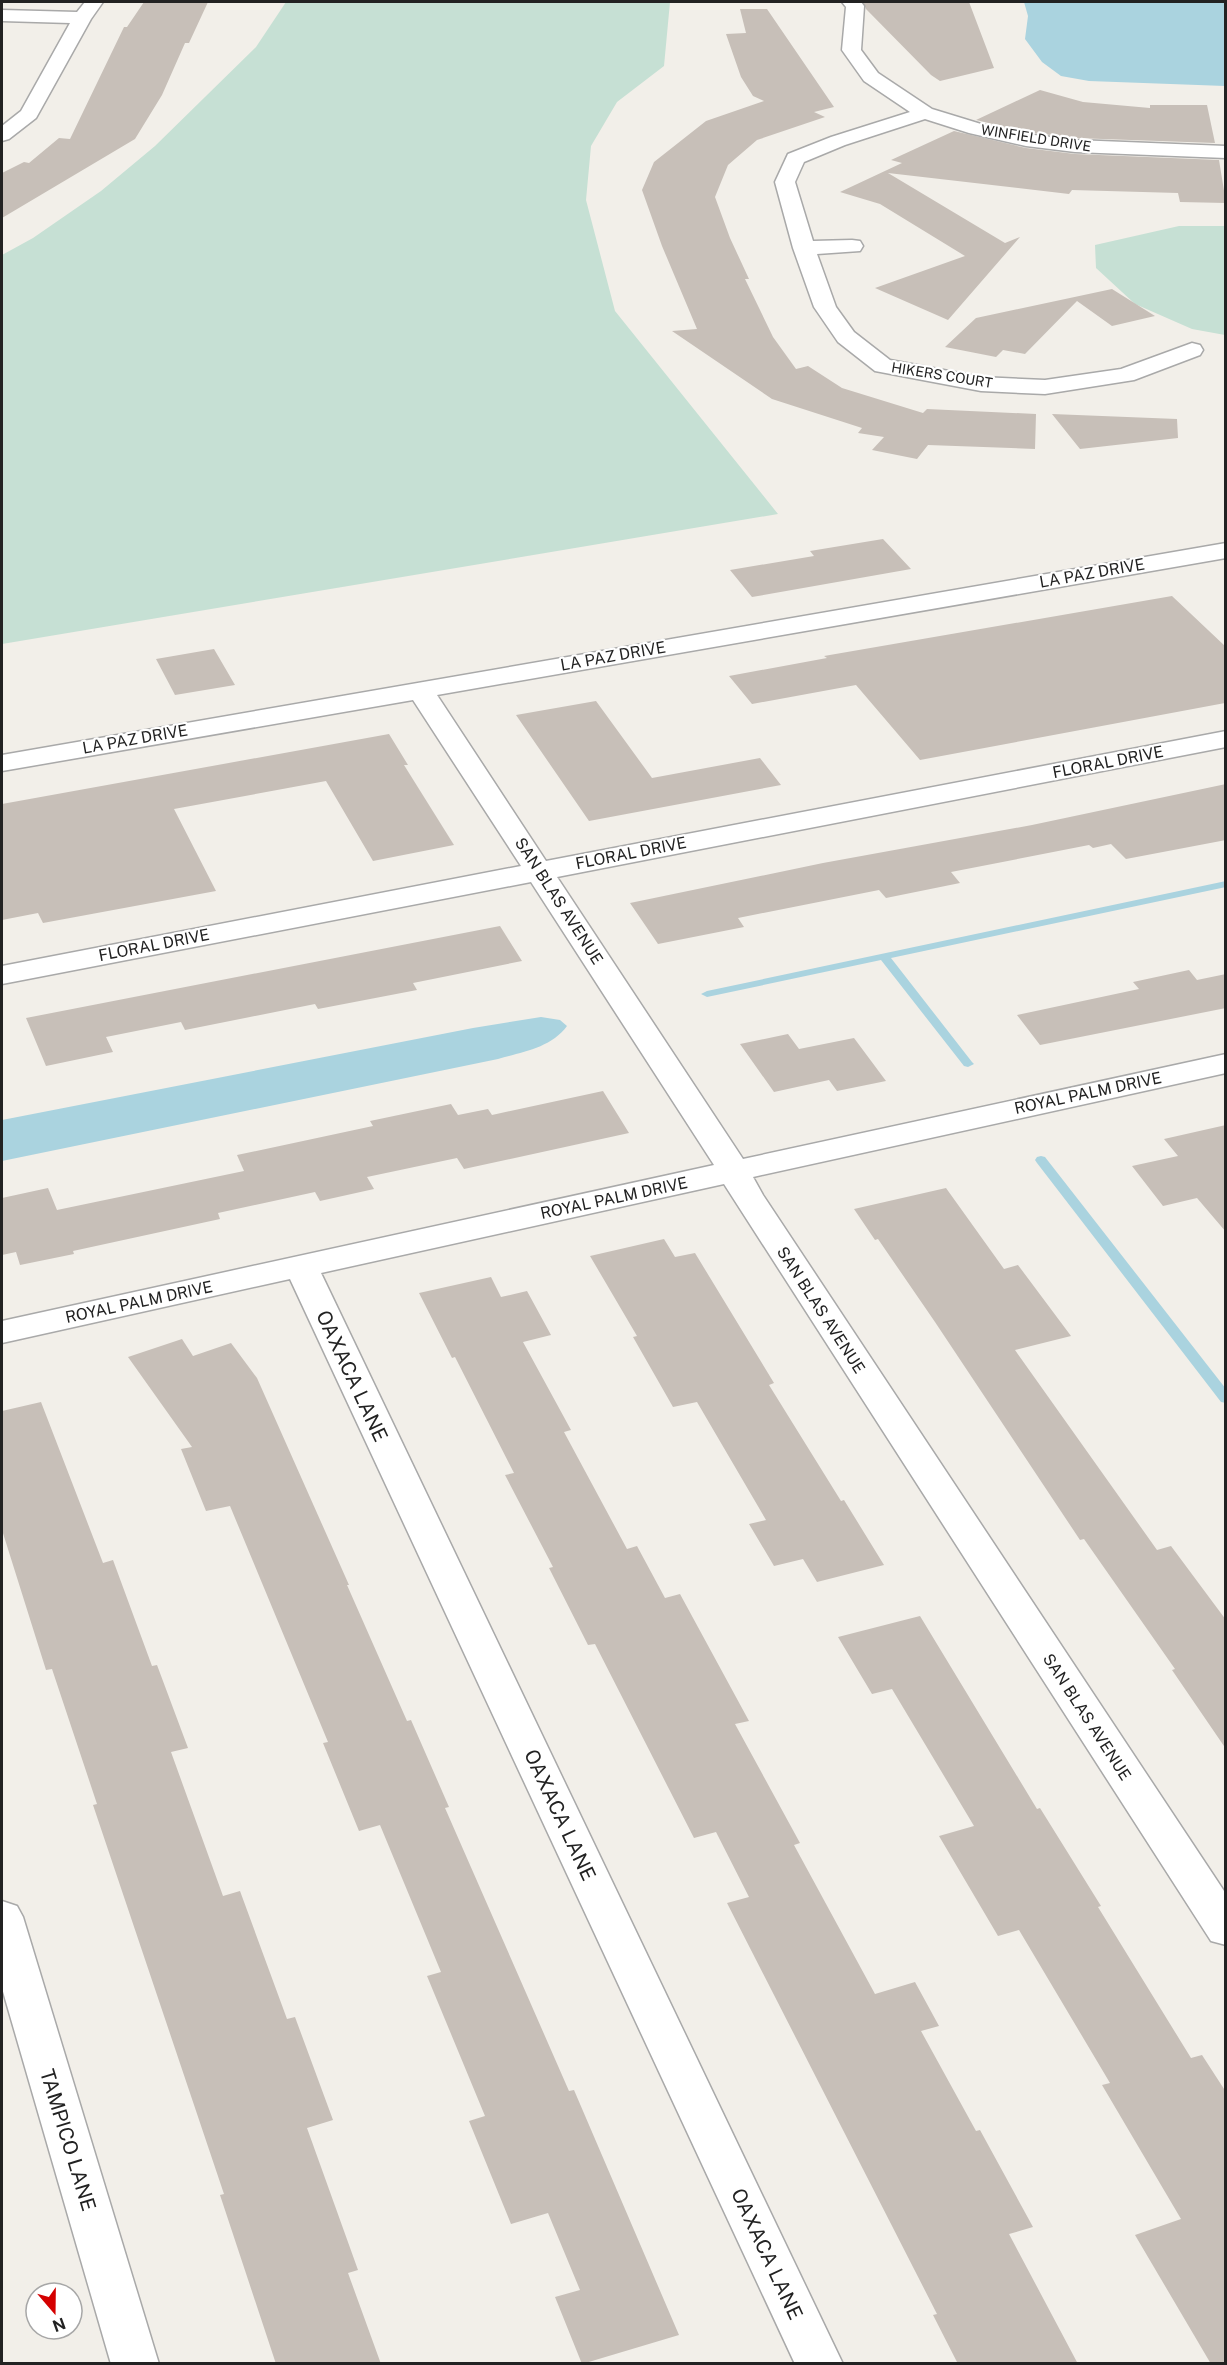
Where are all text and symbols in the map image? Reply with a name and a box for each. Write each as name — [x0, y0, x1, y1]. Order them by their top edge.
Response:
street label: WINFIELD DRIVE — [980, 121, 1092, 155]
street label: HIKERS COURT — [890, 359, 994, 391]
street label: LA PAZ DRIVE — [1038, 554, 1146, 592]
street label: LA PAZ DRIVE — [559, 637, 667, 675]
street label: LA PAZ DRIVE — [81, 720, 189, 758]
street label: FLORAL DRIVE — [1051, 742, 1165, 782]
street label: FLORAL DRIVE — [574, 833, 688, 873]
street label: SAN BLAS AVENUE — [511, 834, 607, 968]
street label: FLORAL DRIVE — [97, 925, 211, 965]
street label: ROYAL PALM DRIVE — [1013, 1068, 1163, 1118]
street label: ROYAL PALM DRIVE — [539, 1173, 689, 1223]
street label: SAN BLAS AVENUE — [773, 1243, 869, 1377]
street label: ROYAL PALM DRIVE — [64, 1277, 214, 1327]
street label: OAXACA LANE — [311, 1307, 393, 1445]
street label: SAN BLAS AVENUE — [1039, 1650, 1135, 1784]
street label: OAXACA LANE — [519, 1746, 601, 1884]
street label: TAMPICO LANE — [35, 2066, 101, 2214]
street label: OAXACA LANE — [726, 2185, 808, 2323]
north arrow — [24, 2281, 84, 2341]
text: N — [50, 2314, 68, 2336]

